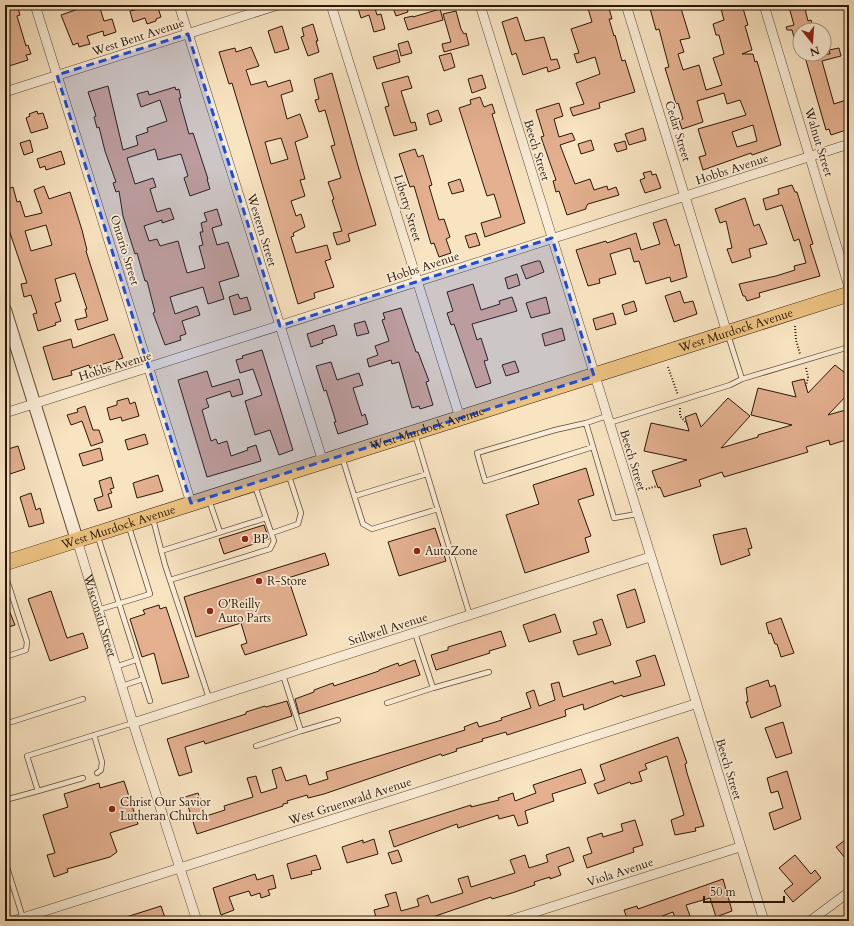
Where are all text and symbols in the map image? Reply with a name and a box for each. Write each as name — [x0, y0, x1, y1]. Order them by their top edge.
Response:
street label: West Bent Avenue — [89, 15, 186, 60]
north arrow — [792, 22, 832, 62]
text: N — [808, 43, 822, 60]
street label: Cedar Street — [661, 99, 695, 163]
street label: Walnut Street — [801, 105, 837, 178]
street label: Beech Street — [520, 117, 554, 183]
street label: Hobbs Avenue — [694, 150, 770, 188]
street label: Liberty Street — [390, 173, 426, 244]
street label: Western Street — [243, 191, 281, 269]
street label: Ontario Street — [107, 213, 143, 287]
street label: Hobbs Avenue — [385, 248, 461, 286]
street label: West Murdock Avenue — [676, 304, 795, 356]
street label: Hobbs Avenue — [77, 347, 153, 385]
street label: West Murdock Avenue — [367, 403, 486, 454]
street label: Beech Street — [616, 427, 650, 493]
street label: West Murdock Avenue — [58, 501, 178, 553]
place label: BP — [253, 531, 268, 547]
marker: BP — [240, 534, 250, 544]
place label: AutoZone — [425, 543, 478, 559]
marker: AutoZone — [412, 546, 422, 556]
street label: Wisconsin Street — [80, 571, 120, 659]
place label: R-Store — [267, 573, 307, 589]
marker: R-Store — [254, 576, 264, 586]
place label: O'Reilly Auto Parts — [218, 596, 271, 626]
marker: O'Reilly Auto Parts — [205, 606, 215, 616]
street label: Stillwell Avenue — [346, 609, 430, 649]
street label: Beech Street — [712, 736, 746, 802]
street label: West Gruenwald Avenue — [285, 773, 414, 829]
place label: Christ Our Savior Lutheran Church — [120, 794, 211, 824]
marker: Christ Our Savior Lutheran Church — [107, 804, 117, 814]
street label: Viola Avenue — [585, 854, 655, 890]
scale bar — [704, 878, 784, 904]
text: 50 m — [710, 884, 737, 900]

